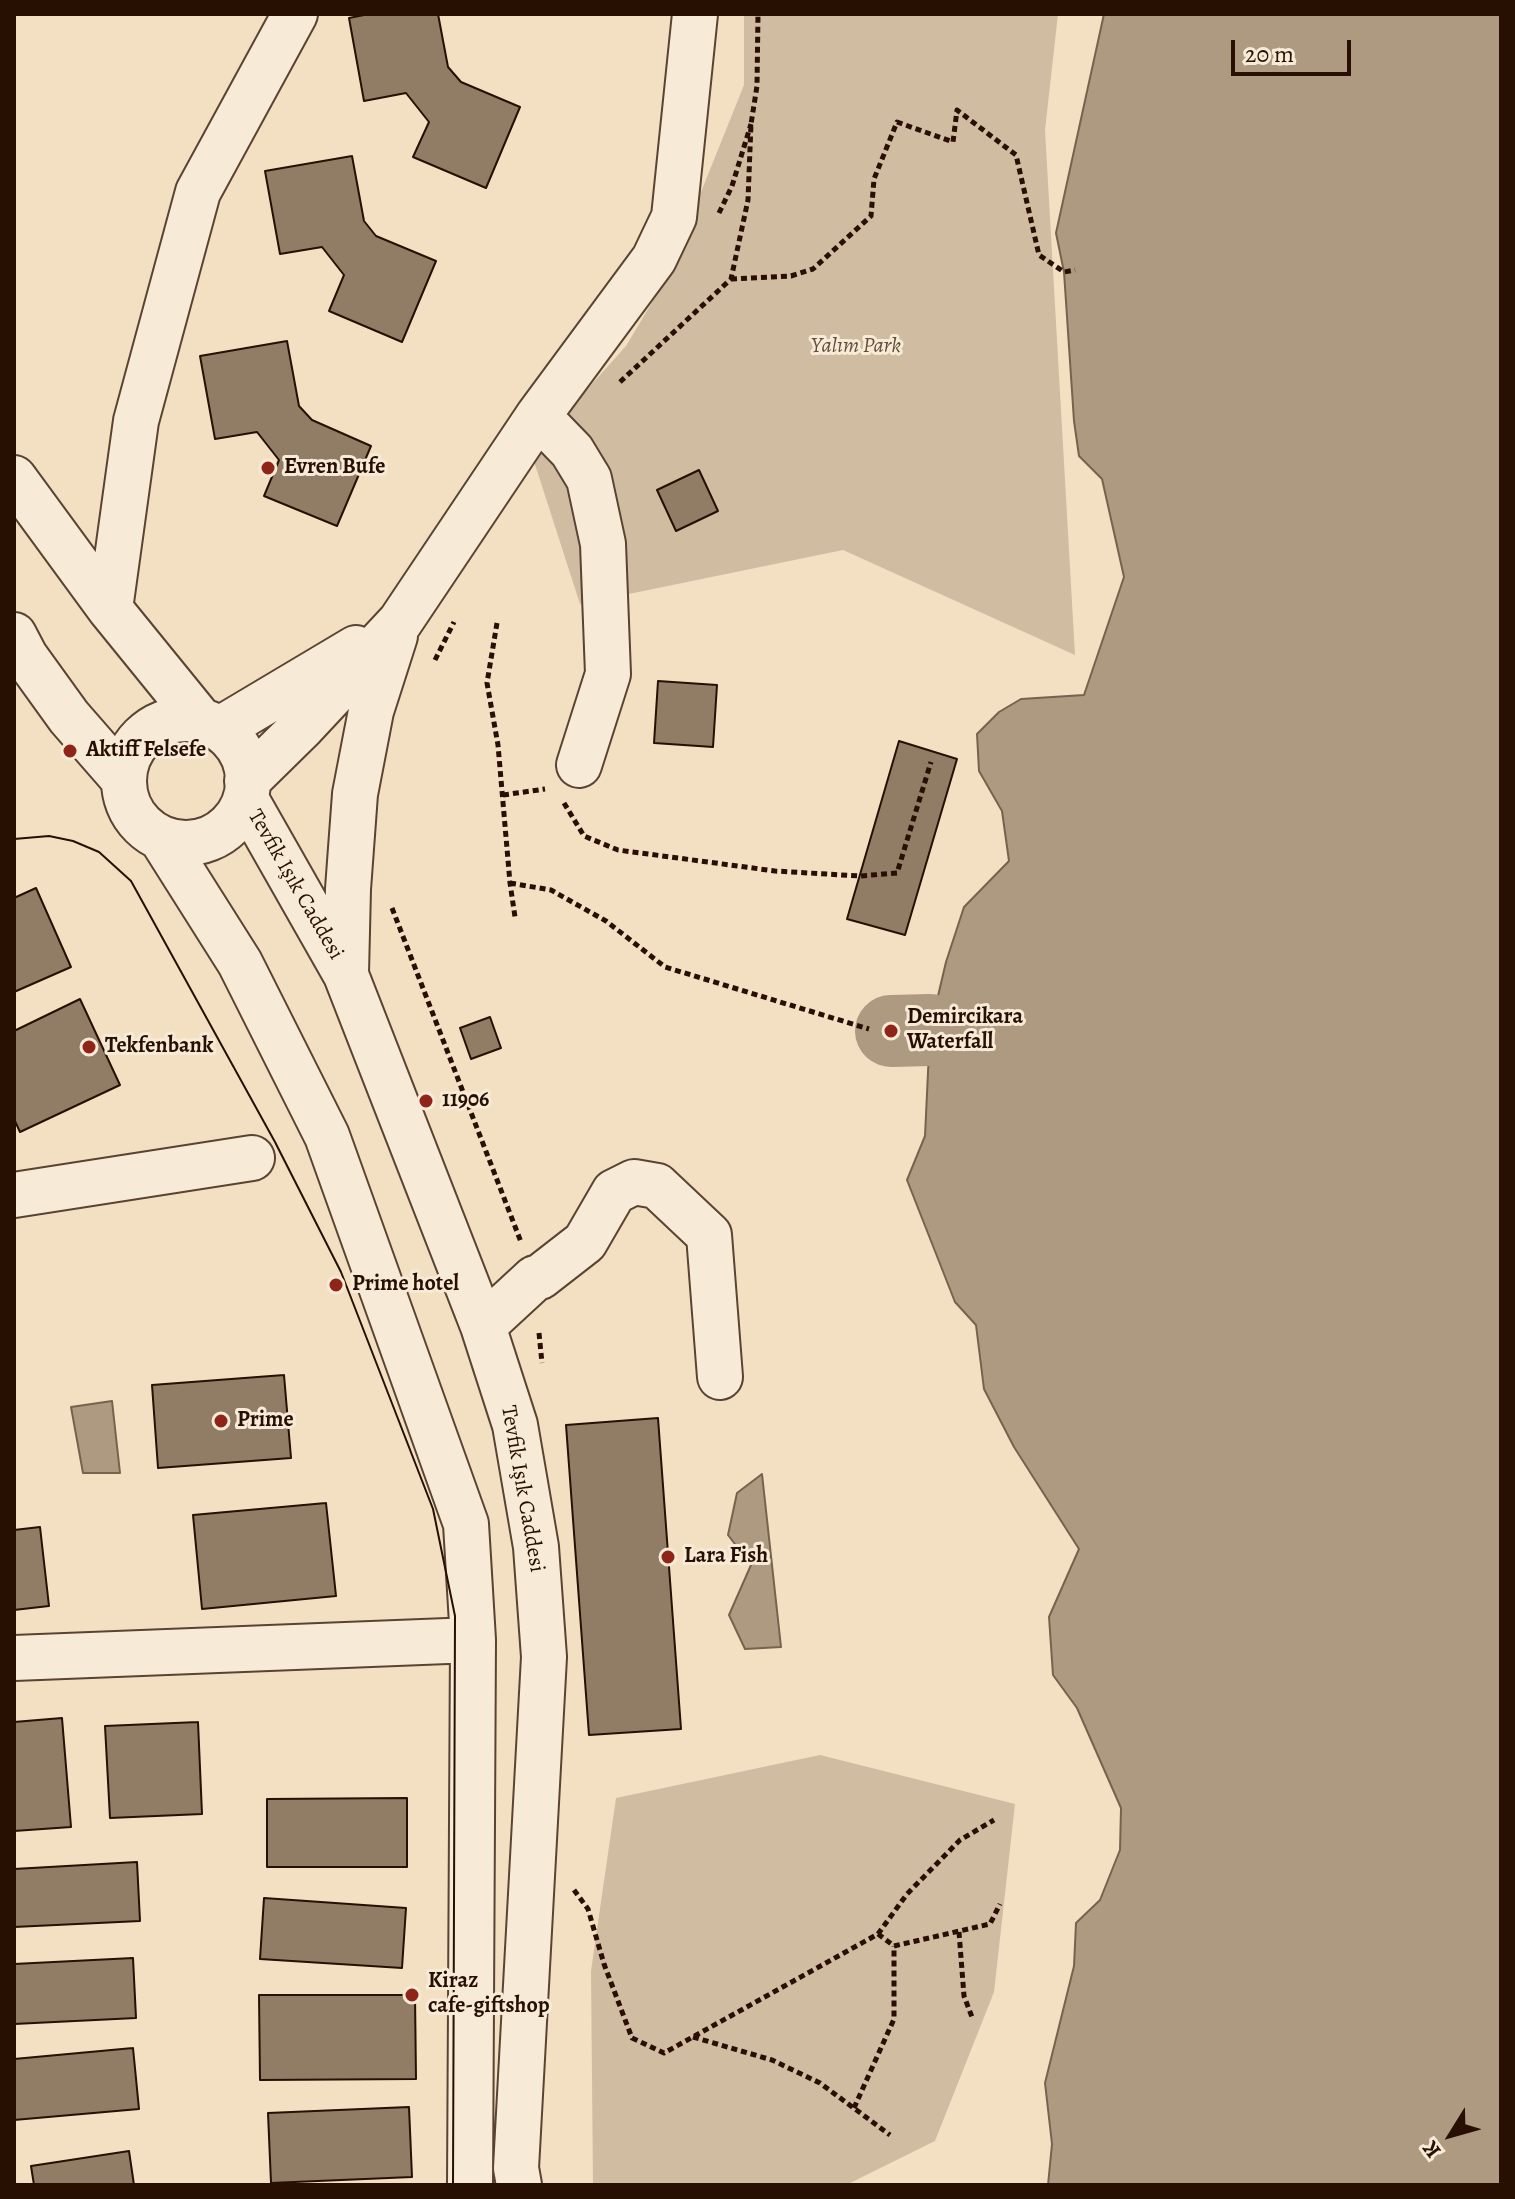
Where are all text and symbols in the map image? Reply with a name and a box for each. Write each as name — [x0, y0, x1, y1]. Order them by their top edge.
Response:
scale bar — [1235, 24, 1355, 74]
text: 20 m — [1245, 38, 1294, 70]
park label: Yalım Park — [811, 334, 901, 360]
place label: Evren Bufe — [284, 455, 385, 481]
marker: Evren Bufe — [259, 459, 277, 477]
place label: Aktiff Felsefe — [86, 738, 206, 764]
marker: Aktiff Felsefe — [61, 742, 79, 760]
street label: Tevfik Işık Caddesi — [241, 805, 349, 965]
place label: Demircikara Waterfall — [907, 1005, 1023, 1056]
marker: Demircikara Waterfall — [882, 1022, 900, 1040]
place label: Tekfenbank — [105, 1034, 213, 1060]
marker: Tekfenbank — [80, 1038, 98, 1056]
place label: 11906 — [442, 1088, 489, 1114]
marker: 11906 — [417, 1092, 435, 1110]
place label: Prime hotel — [352, 1272, 459, 1298]
marker: Prime hotel — [327, 1276, 345, 1294]
street label: Tevfik Işık Caddesi — [494, 1404, 550, 1574]
place label: Prime — [237, 1408, 294, 1434]
marker: Prime — [212, 1412, 230, 1430]
place label: Lara Fish — [684, 1544, 768, 1570]
marker: Lara Fish — [659, 1548, 677, 1566]
place label: Kiraz cafe-giftshop — [428, 1969, 550, 2020]
marker: Kiraz cafe-giftshop — [403, 1986, 421, 2004]
north arrow — [1411, 2095, 1491, 2175]
text: K — [1415, 2135, 1448, 2164]

